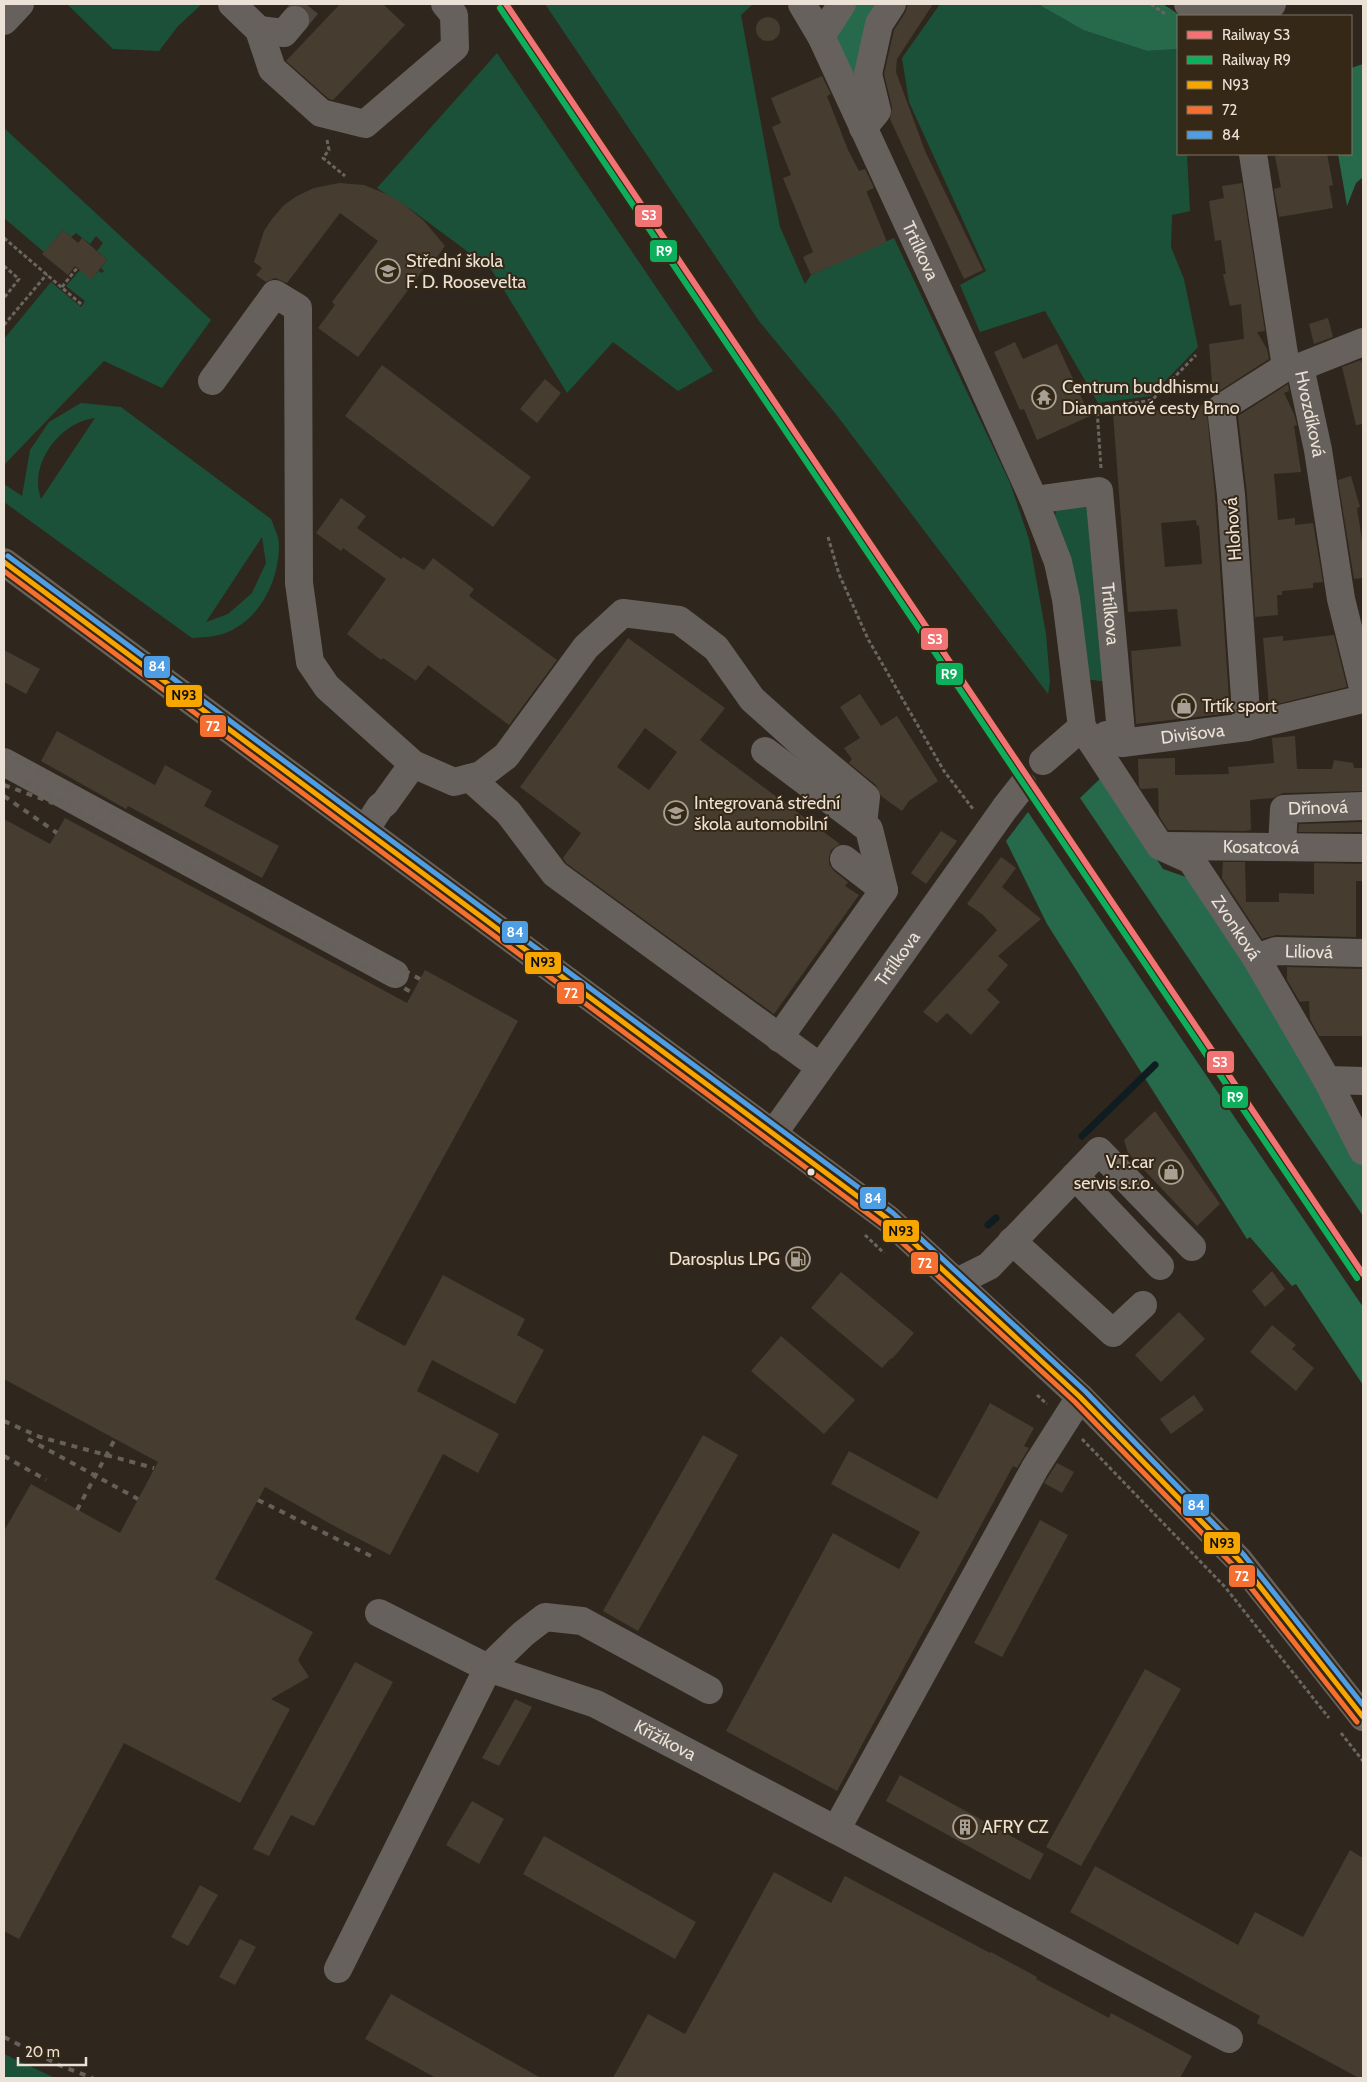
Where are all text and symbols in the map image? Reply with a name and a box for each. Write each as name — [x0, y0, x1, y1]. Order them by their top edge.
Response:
legend — [1177, 15, 1352, 155]
text: Railway S3 — [1222, 26, 1290, 44]
text: Railway R9 — [1222, 51, 1291, 69]
text: N93 — [1222, 76, 1249, 94]
text: 72 — [1222, 101, 1238, 119]
text: 84 — [1222, 126, 1240, 144]
line badge: S3 — [634, 204, 663, 228]
text: S3 — [641, 206, 657, 224]
street label: Trtílkova — [897, 218, 944, 284]
line badge: R9 — [649, 239, 678, 263]
text: R9 — [656, 242, 672, 260]
place label: Střední škola F. D. Roosevelta — [406, 250, 527, 293]
school or university icon: Střední škola F. D. Roosevelta — [375, 258, 401, 284]
street label: Hvozdíková — [1290, 369, 1330, 459]
place label: Centrum buddhismu Diamantové cesty Brno — [1062, 376, 1240, 419]
temple icon: Centrum buddhismu Diamantové cesty Brno — [1031, 384, 1057, 410]
street label: Hlohová — [1220, 496, 1246, 561]
street label: Trtílkova — [1096, 582, 1124, 646]
line badge: S3 — [920, 627, 949, 651]
text: S3 — [927, 630, 943, 648]
line badge: 84 — [143, 655, 171, 679]
text: 84 — [148, 657, 166, 675]
line badge: R9 — [935, 662, 964, 686]
text: R9 — [941, 665, 957, 683]
line badge: N93 — [165, 684, 203, 708]
text: N93 — [171, 686, 197, 704]
shop icon: Trtík sport — [1171, 693, 1197, 719]
place label: Trtík sport — [1202, 695, 1277, 717]
line badge: 72 — [199, 714, 227, 738]
text: 72 — [206, 717, 220, 735]
street label: Divišova — [1159, 719, 1226, 749]
place label: Integrovaná střední škola automobilní — [694, 792, 840, 835]
street label: Dřínová — [1288, 796, 1349, 820]
school or university icon: Integrovaná střední škola automobilní — [663, 800, 689, 826]
street label: Kosatcová — [1223, 836, 1300, 858]
street label: Zvonková — [1207, 891, 1266, 965]
line badge: 84 — [501, 920, 529, 944]
text: 84 — [506, 923, 524, 941]
street label: Trtílkova — [871, 927, 925, 991]
street label: Liliová — [1285, 940, 1333, 963]
line badge: N93 — [524, 951, 562, 975]
text: N93 — [530, 953, 556, 971]
line badge: 72 — [556, 981, 585, 1005]
text: 72 — [564, 984, 578, 1002]
line badge: S3 — [1206, 1050, 1235, 1074]
text: S3 — [1212, 1053, 1228, 1071]
line badge: R9 — [1221, 1085, 1249, 1109]
text: R9 — [1227, 1088, 1243, 1106]
place label: V.T.car servis s.r.o. — [1074, 1151, 1154, 1194]
shop icon: V.T.car servis s.r.o. — [1158, 1159, 1184, 1185]
unlabelled marker — [806, 1167, 816, 1177]
line badge: 84 — [859, 1186, 887, 1210]
text: 84 — [864, 1189, 882, 1207]
line badge: N93 — [882, 1219, 920, 1243]
text: N93 — [888, 1222, 914, 1240]
fuel station icon: Darosplus LPG — [785, 1246, 811, 1272]
place label: Darosplus LPG — [669, 1248, 780, 1270]
line badge: 72 — [910, 1251, 939, 1275]
text: 72 — [918, 1254, 932, 1272]
line badge: 84 — [1182, 1493, 1210, 1517]
text: 84 — [1187, 1496, 1205, 1514]
line badge: N93 — [1203, 1531, 1241, 1555]
text: N93 — [1209, 1534, 1235, 1552]
line badge: 72 — [1228, 1564, 1256, 1588]
text: 72 — [1235, 1567, 1249, 1585]
street label: Křížíkova — [630, 1715, 700, 1766]
building icon: AFRY CZ — [952, 1814, 978, 1840]
place label: AFRY CZ — [982, 1816, 1049, 1838]
scale bar — [18, 2034, 85, 2066]
text: 20 m — [25, 2043, 60, 2061]

